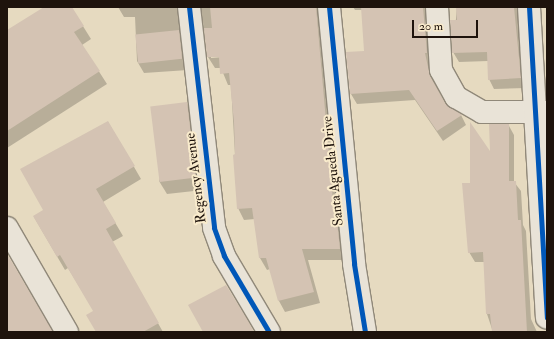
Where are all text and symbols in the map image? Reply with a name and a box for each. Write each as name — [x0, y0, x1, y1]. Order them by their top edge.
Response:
scale bar — [414, 12, 480, 38]
text: 20 m — [419, 19, 443, 34]
street label: Santa Agueda Drive — [319, 115, 347, 227]
street label: Regency Avenue — [182, 132, 210, 224]

